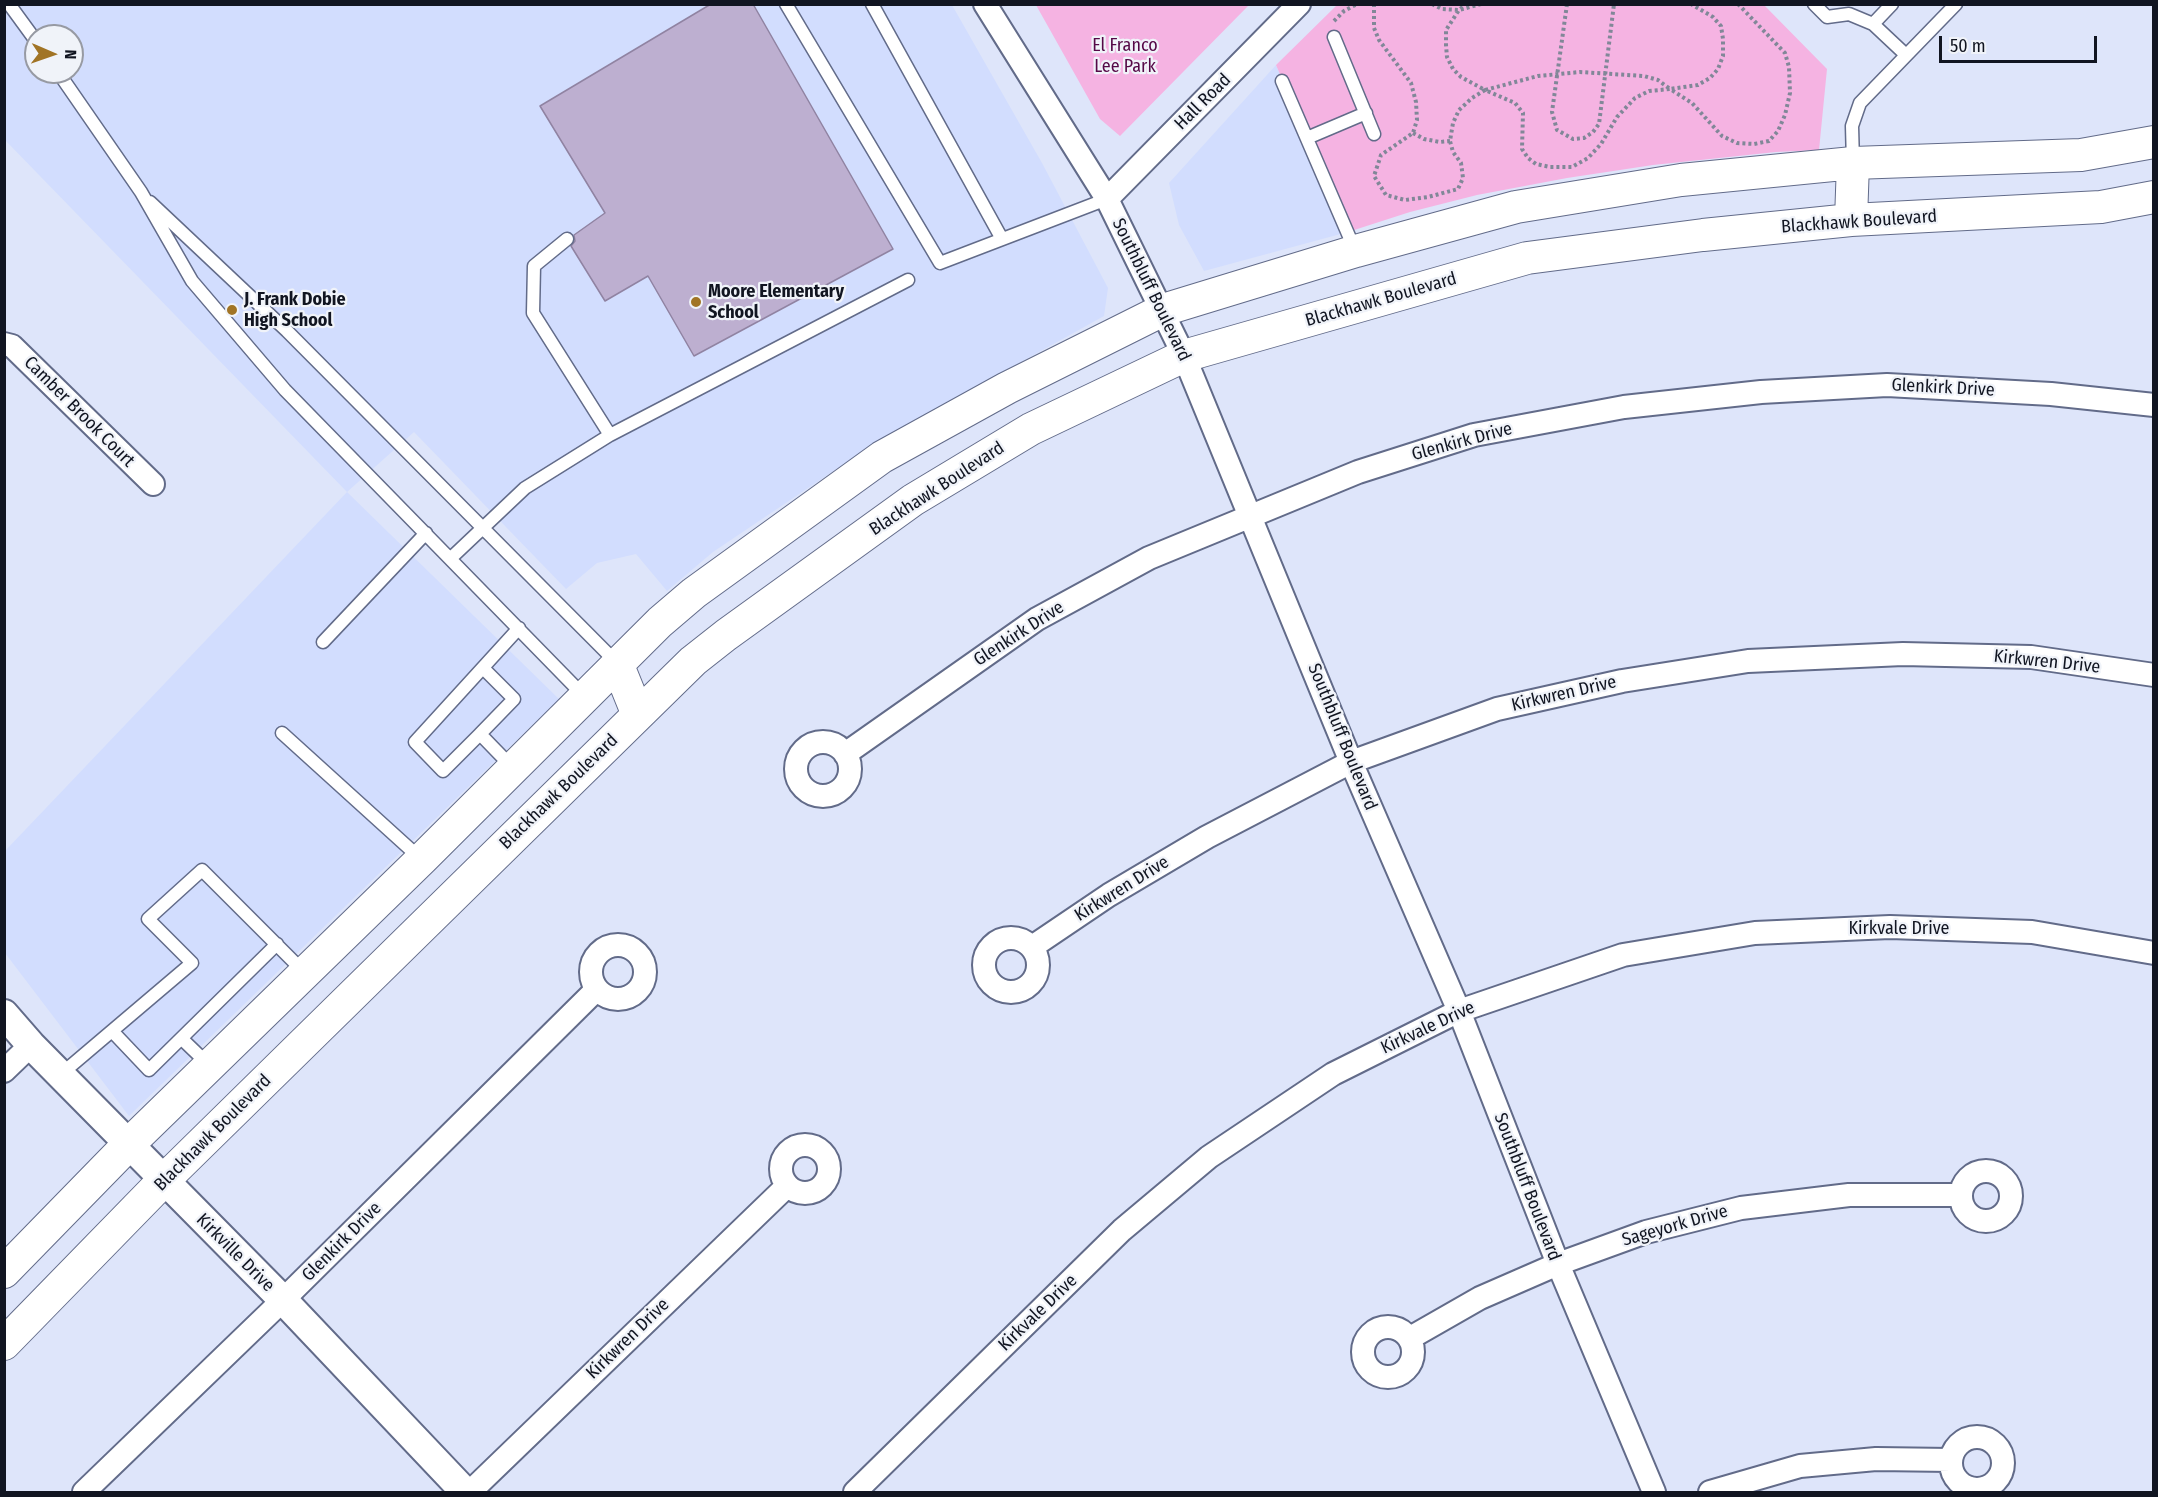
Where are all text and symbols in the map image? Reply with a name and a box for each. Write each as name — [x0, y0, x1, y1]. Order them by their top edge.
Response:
north arrow — [24, 24, 84, 84]
scale bar — [1942, 24, 2100, 62]
park label: El Franco Lee Park — [1092, 35, 1158, 78]
text: 50 m — [1950, 35, 1986, 57]
text: N — [61, 49, 80, 60]
street label: Hall Road — [1170, 69, 1236, 135]
street label: Blackhawk Boulevard — [1780, 206, 1938, 238]
street label: Southbluff Boulevard — [1107, 215, 1195, 365]
street label: Blackhawk Boulevard — [1303, 268, 1459, 332]
place label: Moore Elementary School — [708, 281, 844, 324]
place label: J. Frank Dobie High School — [244, 289, 346, 332]
marker: Moore Elementary School — [689, 295, 703, 309]
marker: J. Frank Dobie High School — [225, 303, 239, 317]
street label: Camber Brook Court — [19, 352, 139, 472]
street label: Glenkirk Drive — [1891, 375, 1995, 401]
street label: Glenkirk Drive — [1409, 418, 1515, 466]
street label: Blackhawk Boulevard — [866, 437, 1008, 541]
street label: Glenkirk Drive — [970, 597, 1068, 671]
street label: Kirkwren Drive — [1993, 646, 2101, 678]
street label: Southbluff Boulevard — [1303, 660, 1381, 814]
street label: Kirkwren Drive — [1509, 671, 1619, 717]
street label: Blackhawk Boulevard — [495, 730, 623, 854]
street label: Kirkwren Drive — [1071, 851, 1173, 927]
street label: Kirkvale Drive — [1848, 918, 1950, 940]
street label: Kirkvale Drive — [1378, 997, 1478, 1059]
street label: Blackhawk Boulevard — [150, 1070, 276, 1196]
street label: Southbluff Boulevard — [1489, 1110, 1565, 1264]
street label: Glenkirk Drive — [298, 1198, 386, 1286]
street label: Sageyork Drive — [1620, 1201, 1730, 1251]
street label: Kirkville Drive — [191, 1209, 279, 1297]
street label: Kirkvale Drive — [994, 1270, 1082, 1356]
street label: Kirkwren Drive — [582, 1294, 674, 1384]

